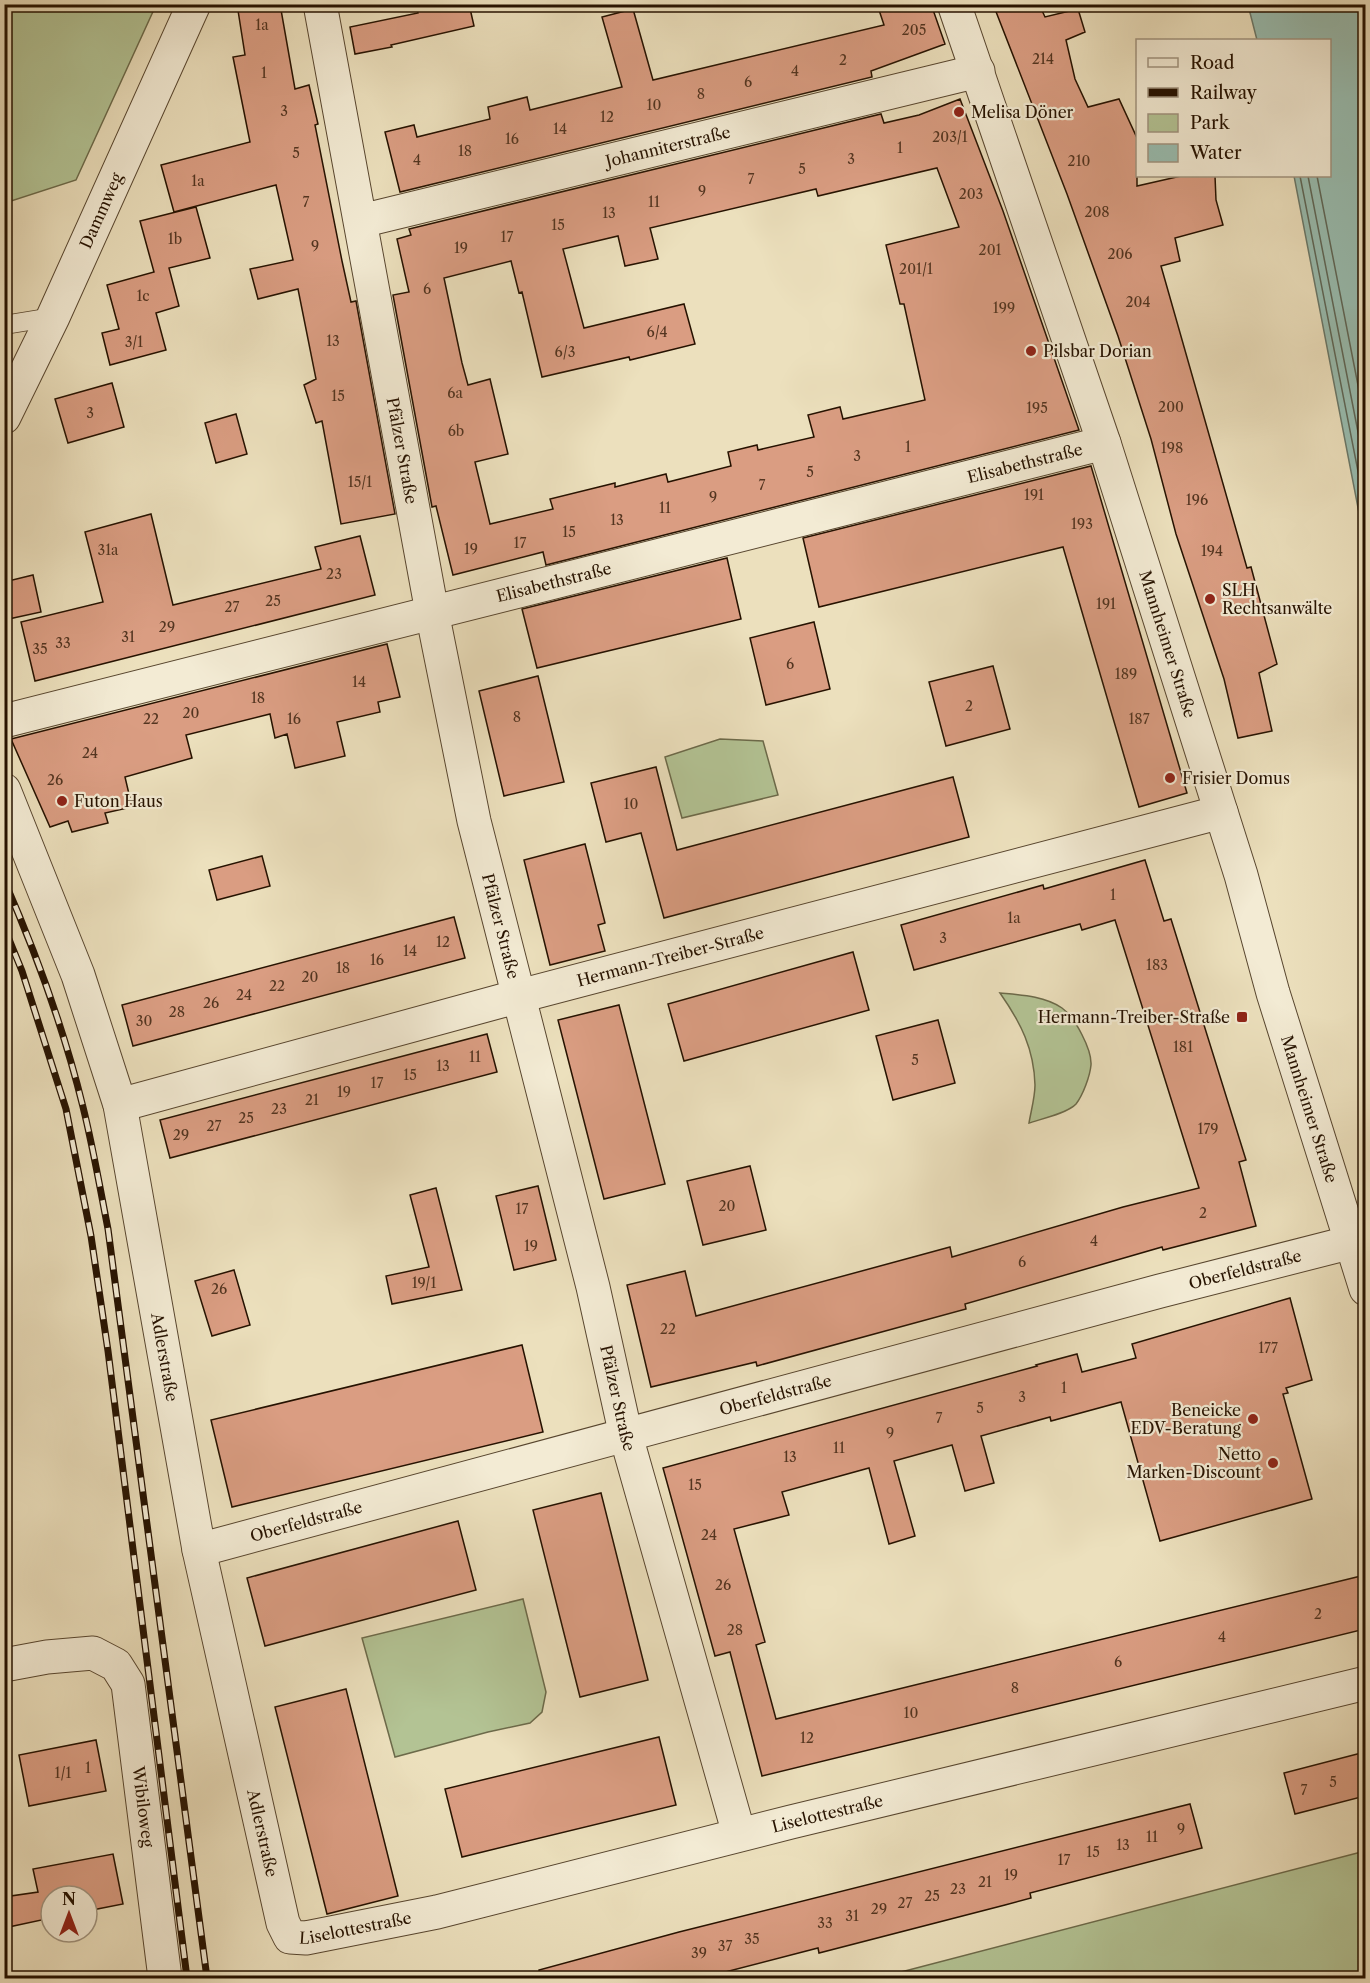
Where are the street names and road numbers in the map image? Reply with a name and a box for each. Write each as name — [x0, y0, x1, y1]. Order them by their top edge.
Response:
street label: Johanniterstraße — [601, 122, 733, 172]
street label: Dammweg — [75, 169, 127, 252]
street label: Pfälzer Straße — [383, 396, 422, 505]
street label: Elisabethstraße — [965, 439, 1085, 487]
street label: Elisabethstraße — [494, 558, 613, 606]
street label: Mannheimer Straße — [1135, 568, 1201, 720]
street label: Pfälzer Straße — [478, 871, 524, 981]
street label: Hermann-Treiber-Straße — [575, 922, 766, 991]
street label: Mannheimer Straße — [1277, 1033, 1342, 1185]
street label: Oberfeldstraße — [1187, 1245, 1303, 1293]
street label: Adlerstraße — [147, 1310, 182, 1403]
street label: Pfälzer Straße — [596, 1343, 640, 1453]
street label: Oberfeldstraße — [717, 1370, 834, 1419]
street label: Oberfeldstraße — [248, 1496, 365, 1546]
street label: Wibiloweg — [128, 1764, 159, 1849]
street label: Adlerstraße — [243, 1786, 282, 1879]
street label: Liselottestraße — [770, 1790, 885, 1837]
street label: Liselottestraße — [299, 1907, 413, 1948]

